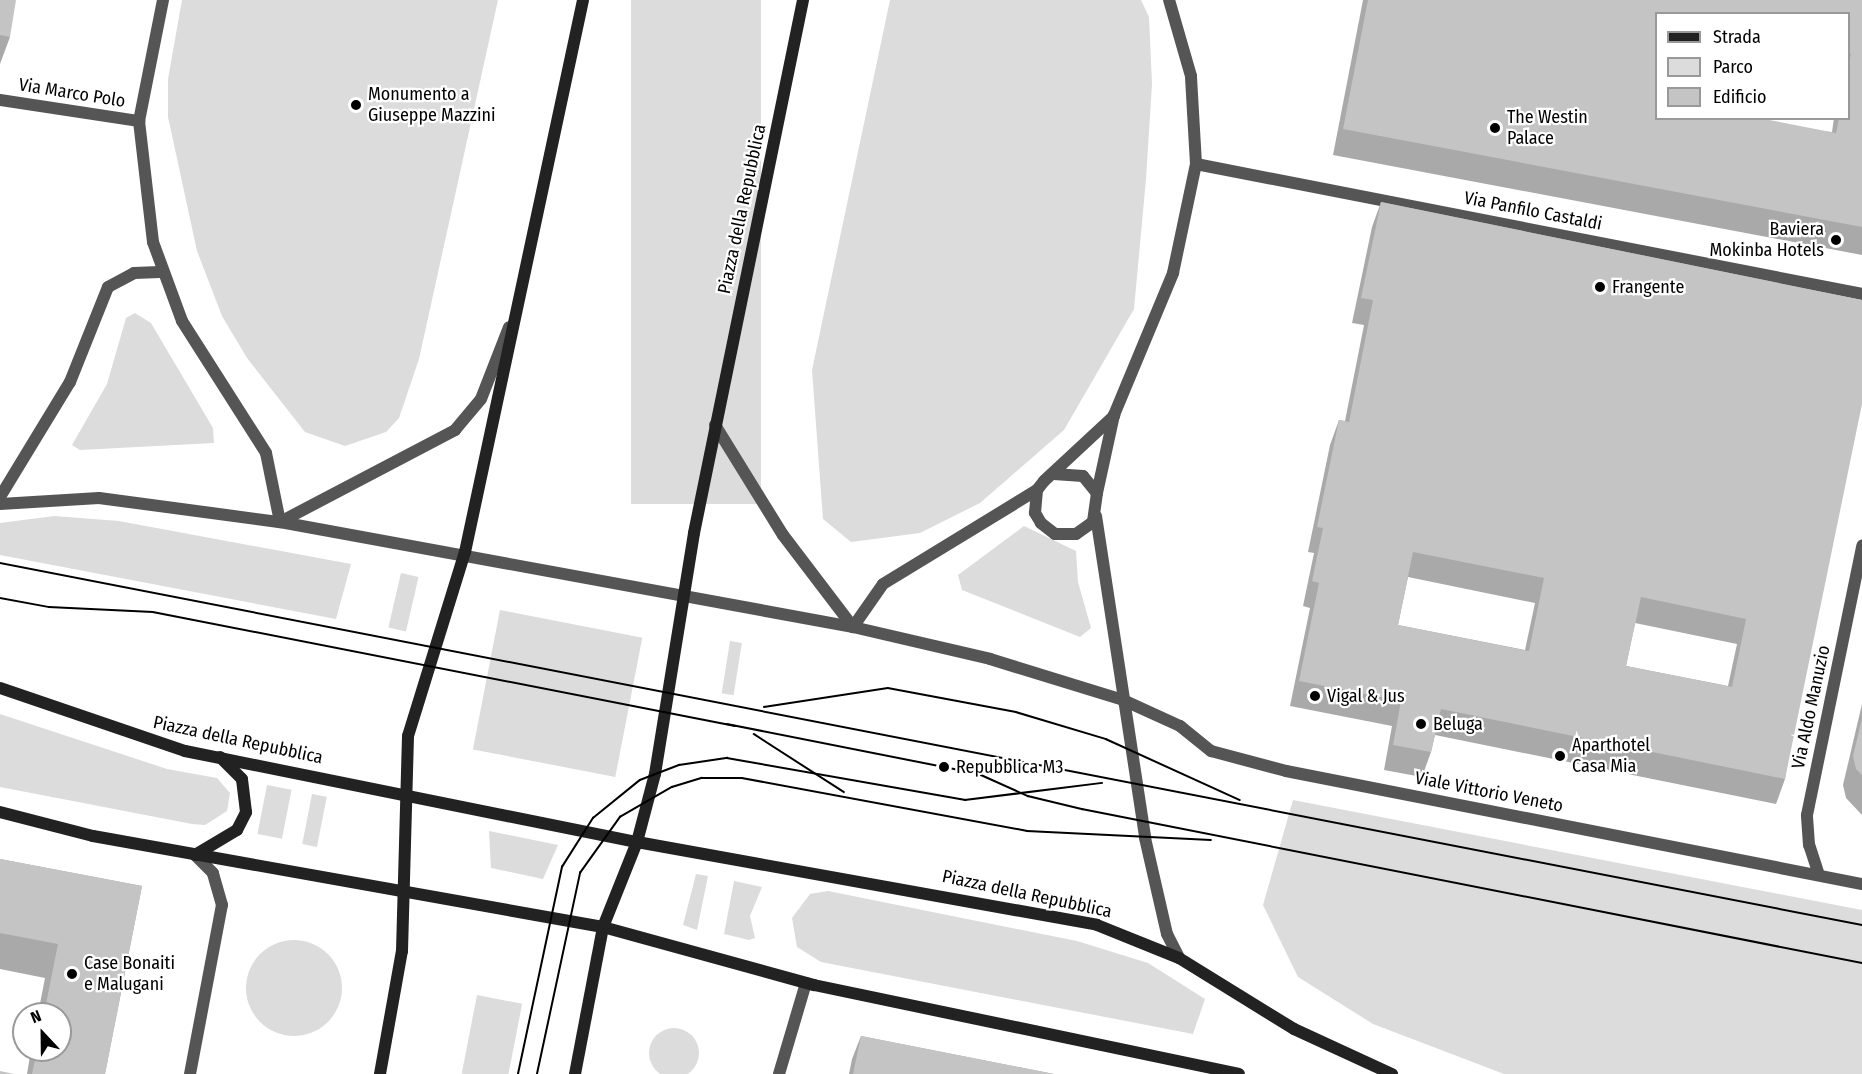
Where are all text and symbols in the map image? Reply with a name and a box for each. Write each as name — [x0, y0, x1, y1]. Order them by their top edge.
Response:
legend — [1655, 12, 1850, 120]
text: Strada — [1713, 26, 1761, 48]
text: Parco — [1713, 56, 1753, 78]
street label: Via Marco Polo — [17, 74, 127, 112]
place label: Monumento a Giuseppe Mazzini — [368, 84, 496, 127]
text: Edificio — [1713, 86, 1766, 108]
marker: Monumento a Giuseppe Mazzini — [349, 98, 363, 112]
place label: The Westin Palace — [1507, 107, 1588, 150]
marker: The Westin Palace — [1488, 121, 1502, 135]
street label: Piazza della Repubblica — [713, 122, 771, 296]
street label: Via Panfilo Castaldi — [1462, 187, 1604, 235]
place label: Baviera Mokinba Hotels — [1710, 219, 1824, 262]
marker: Baviera Mokinba Hotels — [1829, 233, 1843, 247]
place label: Frangente — [1612, 276, 1684, 298]
marker: Frangente — [1593, 280, 1607, 294]
street label: Via Aldo Manuzio — [1787, 643, 1835, 771]
place label: Vigal & Jus — [1327, 685, 1405, 707]
marker: Vigal & Jus — [1308, 689, 1322, 703]
street label: Piazza della Repubblica — [151, 711, 325, 769]
place label: Beluga — [1433, 713, 1483, 735]
marker: Beluga — [1414, 717, 1428, 731]
place label: Aparthotel Casa Mia — [1572, 735, 1650, 777]
marker: Aparthotel Casa Mia — [1553, 749, 1567, 763]
place label: Repubblica M3 — [956, 756, 1063, 778]
marker: Repubblica M3 — [937, 760, 951, 774]
street label: Viale Vittorio Veneto — [1413, 767, 1565, 817]
street label: Piazza della Repubblica — [940, 865, 1114, 923]
place label: Case Bonaiti e Malugani — [84, 953, 175, 996]
marker: Case Bonaiti e Malugani — [65, 967, 79, 981]
north arrow — [12, 1002, 72, 1062]
text: N — [28, 1006, 44, 1027]

